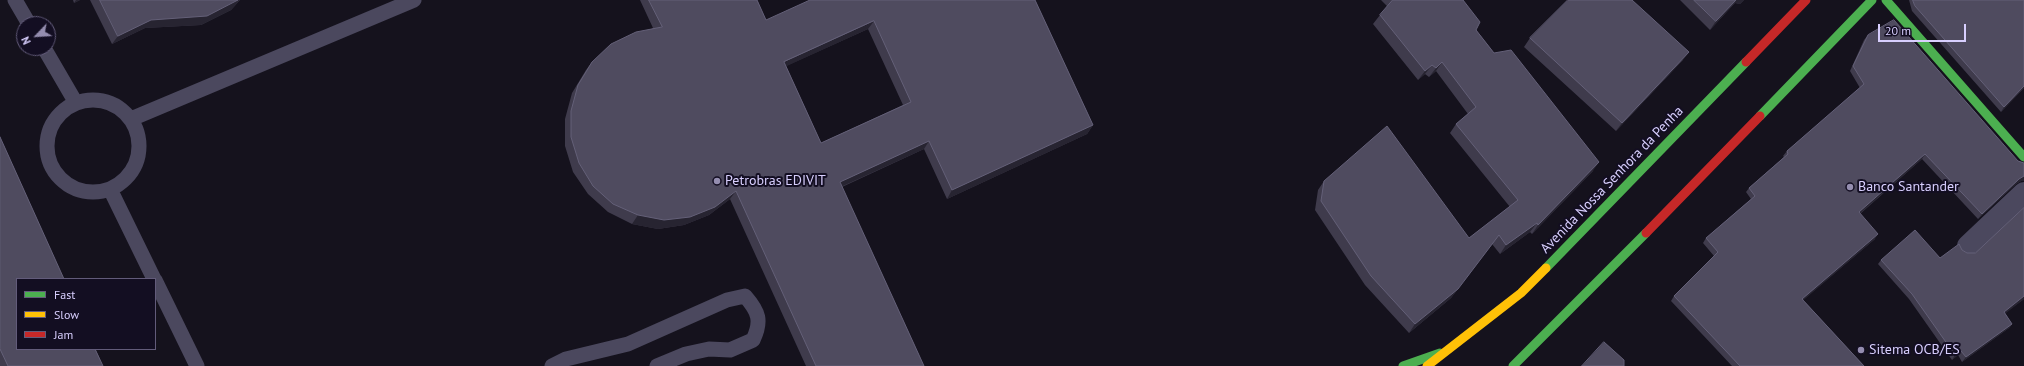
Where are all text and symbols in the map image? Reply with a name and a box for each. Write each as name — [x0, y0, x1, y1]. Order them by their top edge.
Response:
north arrow — [16, 16, 56, 56]
scale bar — [1880, 16, 1968, 42]
text: 20 m — [1885, 23, 1911, 38]
text: N — [18, 34, 34, 47]
street label: Avenida Nossa Senhora da Penha — [1537, 103, 1687, 257]
place label: Petrobras EDIVIT — [725, 173, 826, 189]
marker: Petrobras EDIVIT — [712, 176, 722, 186]
place label: Banco Santander — [1858, 179, 1959, 195]
marker: Banco Santander — [1845, 182, 1855, 192]
legend — [16, 278, 156, 350]
text: Fast — [54, 287, 75, 302]
text: Slow — [54, 307, 79, 322]
text: Jam — [54, 327, 73, 342]
place label: Sitema OCB/ES — [1869, 342, 1960, 358]
marker: Sitema OCB/ES — [1856, 345, 1866, 355]

